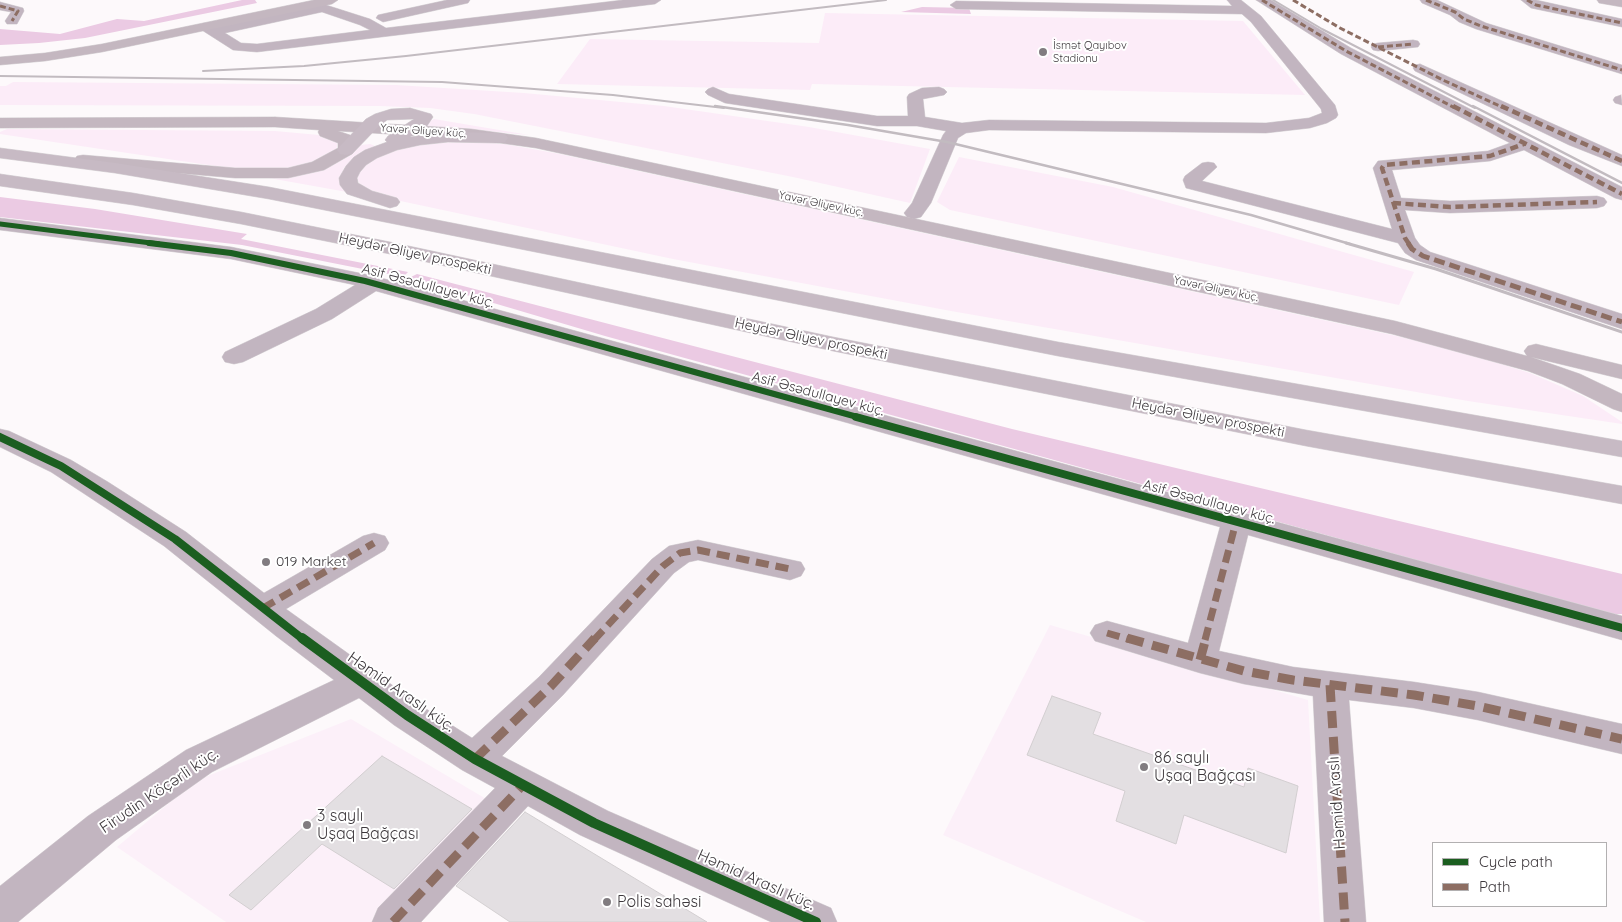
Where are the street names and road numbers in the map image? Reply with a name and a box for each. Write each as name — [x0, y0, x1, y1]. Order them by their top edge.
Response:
street label: Yavər Əliyev küç. — [380, 121, 466, 141]
street label: Yavər Əliyev küç. — [778, 189, 864, 219]
street label: Heydər Əliyev prospekti — [337, 230, 493, 278]
street label: Asif Əsədullayev küç. — [360, 260, 496, 312]
street label: Yavər Əliyev küç. — [1173, 274, 1259, 304]
street label: Heydər Əliyev prospekti — [733, 315, 889, 363]
street label: Asif Əsədullayev küç. — [750, 368, 886, 420]
street label: Heydər Əliyev prospekti — [1130, 395, 1286, 441]
street label: Asif Əsədullayev küç. — [1141, 476, 1277, 528]
street label: Həmid Araslı küç. — [344, 648, 458, 736]
street label: Firudin Köçərli küç. — [96, 744, 222, 838]
street label: Həmid Araslı — [1324, 756, 1350, 850]
street label: Həmid Araslı küç. — [694, 846, 818, 914]

